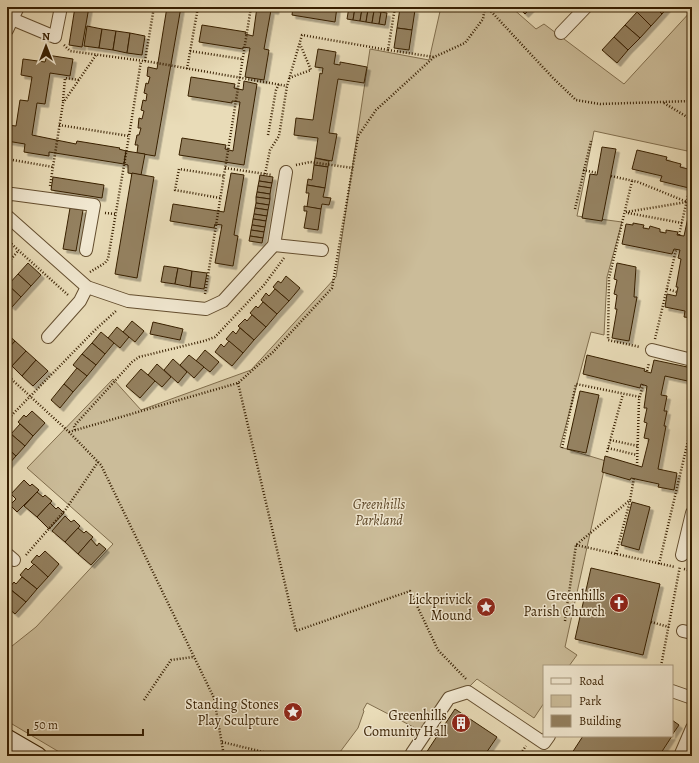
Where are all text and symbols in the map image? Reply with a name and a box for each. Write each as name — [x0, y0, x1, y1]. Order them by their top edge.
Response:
north arrow — [26, 26, 66, 66]
text: N — [42, 29, 50, 44]
park label: Greenhills Parkland — [353, 495, 406, 530]
place label: Greenhills Parish Church — [523, 586, 606, 621]
place label: Lickprivick Mound — [408, 590, 472, 625]
church icon: Greenhills Parish Church — [608, 592, 630, 614]
place icon: Lickprivick Mound — [475, 596, 497, 618]
legend — [543, 665, 673, 737]
text: Road — [579, 673, 605, 689]
text: Park — [579, 693, 602, 709]
place label: Standing Stones Play Sculpture — [185, 695, 279, 730]
place icon: Standing Stones Play Sculpture — [282, 701, 304, 723]
place label: Greenhills Comunity Hall — [363, 706, 448, 741]
scale bar — [28, 711, 143, 737]
building icon: Greenhills Comunity Hall — [450, 712, 472, 734]
text: Building — [579, 713, 621, 729]
text: 50 m — [34, 717, 58, 733]

